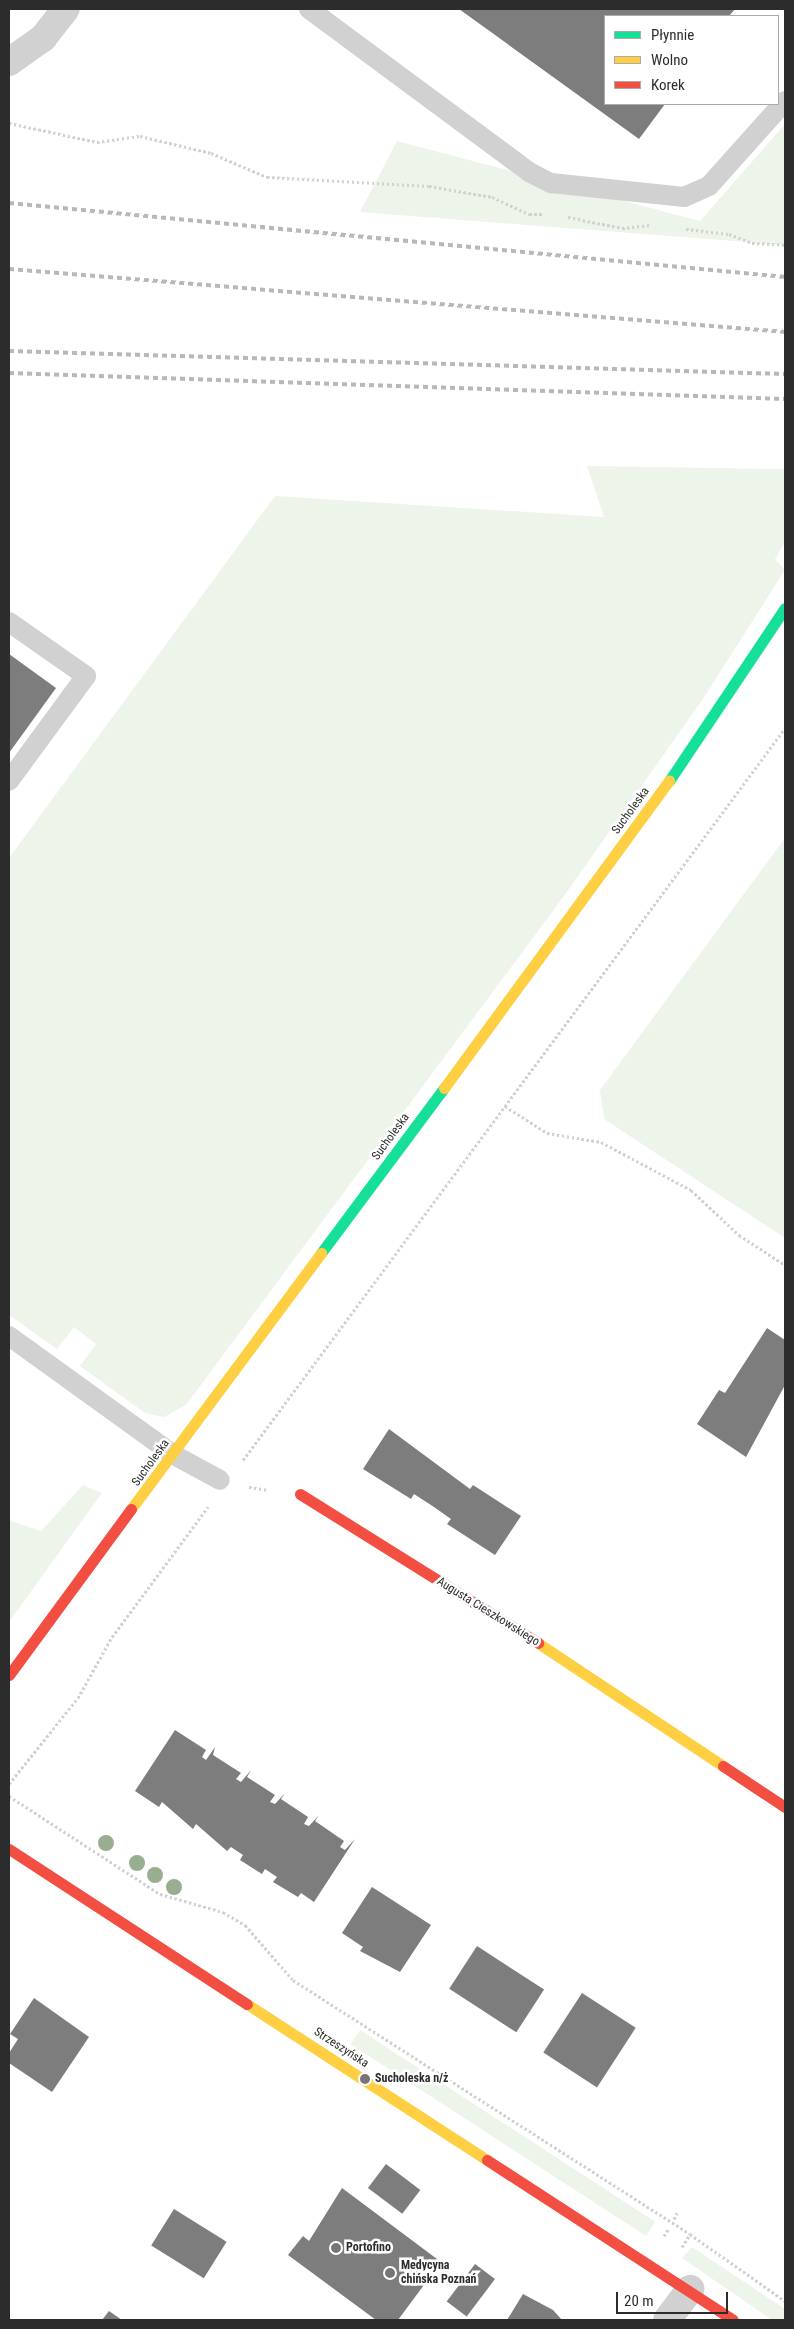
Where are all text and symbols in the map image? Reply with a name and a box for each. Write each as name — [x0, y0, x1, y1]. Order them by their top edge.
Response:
legend — [604, 15, 779, 105]
text: Płynnie — [651, 26, 694, 44]
text: Wolno — [651, 51, 688, 69]
text: Korek — [651, 76, 685, 94]
street label: Sucholeska — [609, 785, 653, 837]
street label: Sucholeska — [369, 1111, 413, 1163]
street label: Sucholeska — [129, 1437, 173, 1489]
street label: Augusta Cieszkowskiego — [434, 1575, 542, 1649]
street label: Strzeszyńska — [311, 2025, 371, 2071]
place label: Sucholeska n/ż — [375, 2072, 448, 2086]
marker: Sucholeska n/ż — [359, 2073, 371, 2085]
place label: Portofino — [346, 2241, 391, 2255]
marker: Portofino — [330, 2242, 342, 2254]
place label: Medycyna chińska Poznań — [401, 2259, 476, 2287]
marker: Medycyna chińska Poznań — [383, 2266, 397, 2280]
scale bar — [619, 2282, 732, 2314]
text: 20 m — [624, 2292, 654, 2310]

